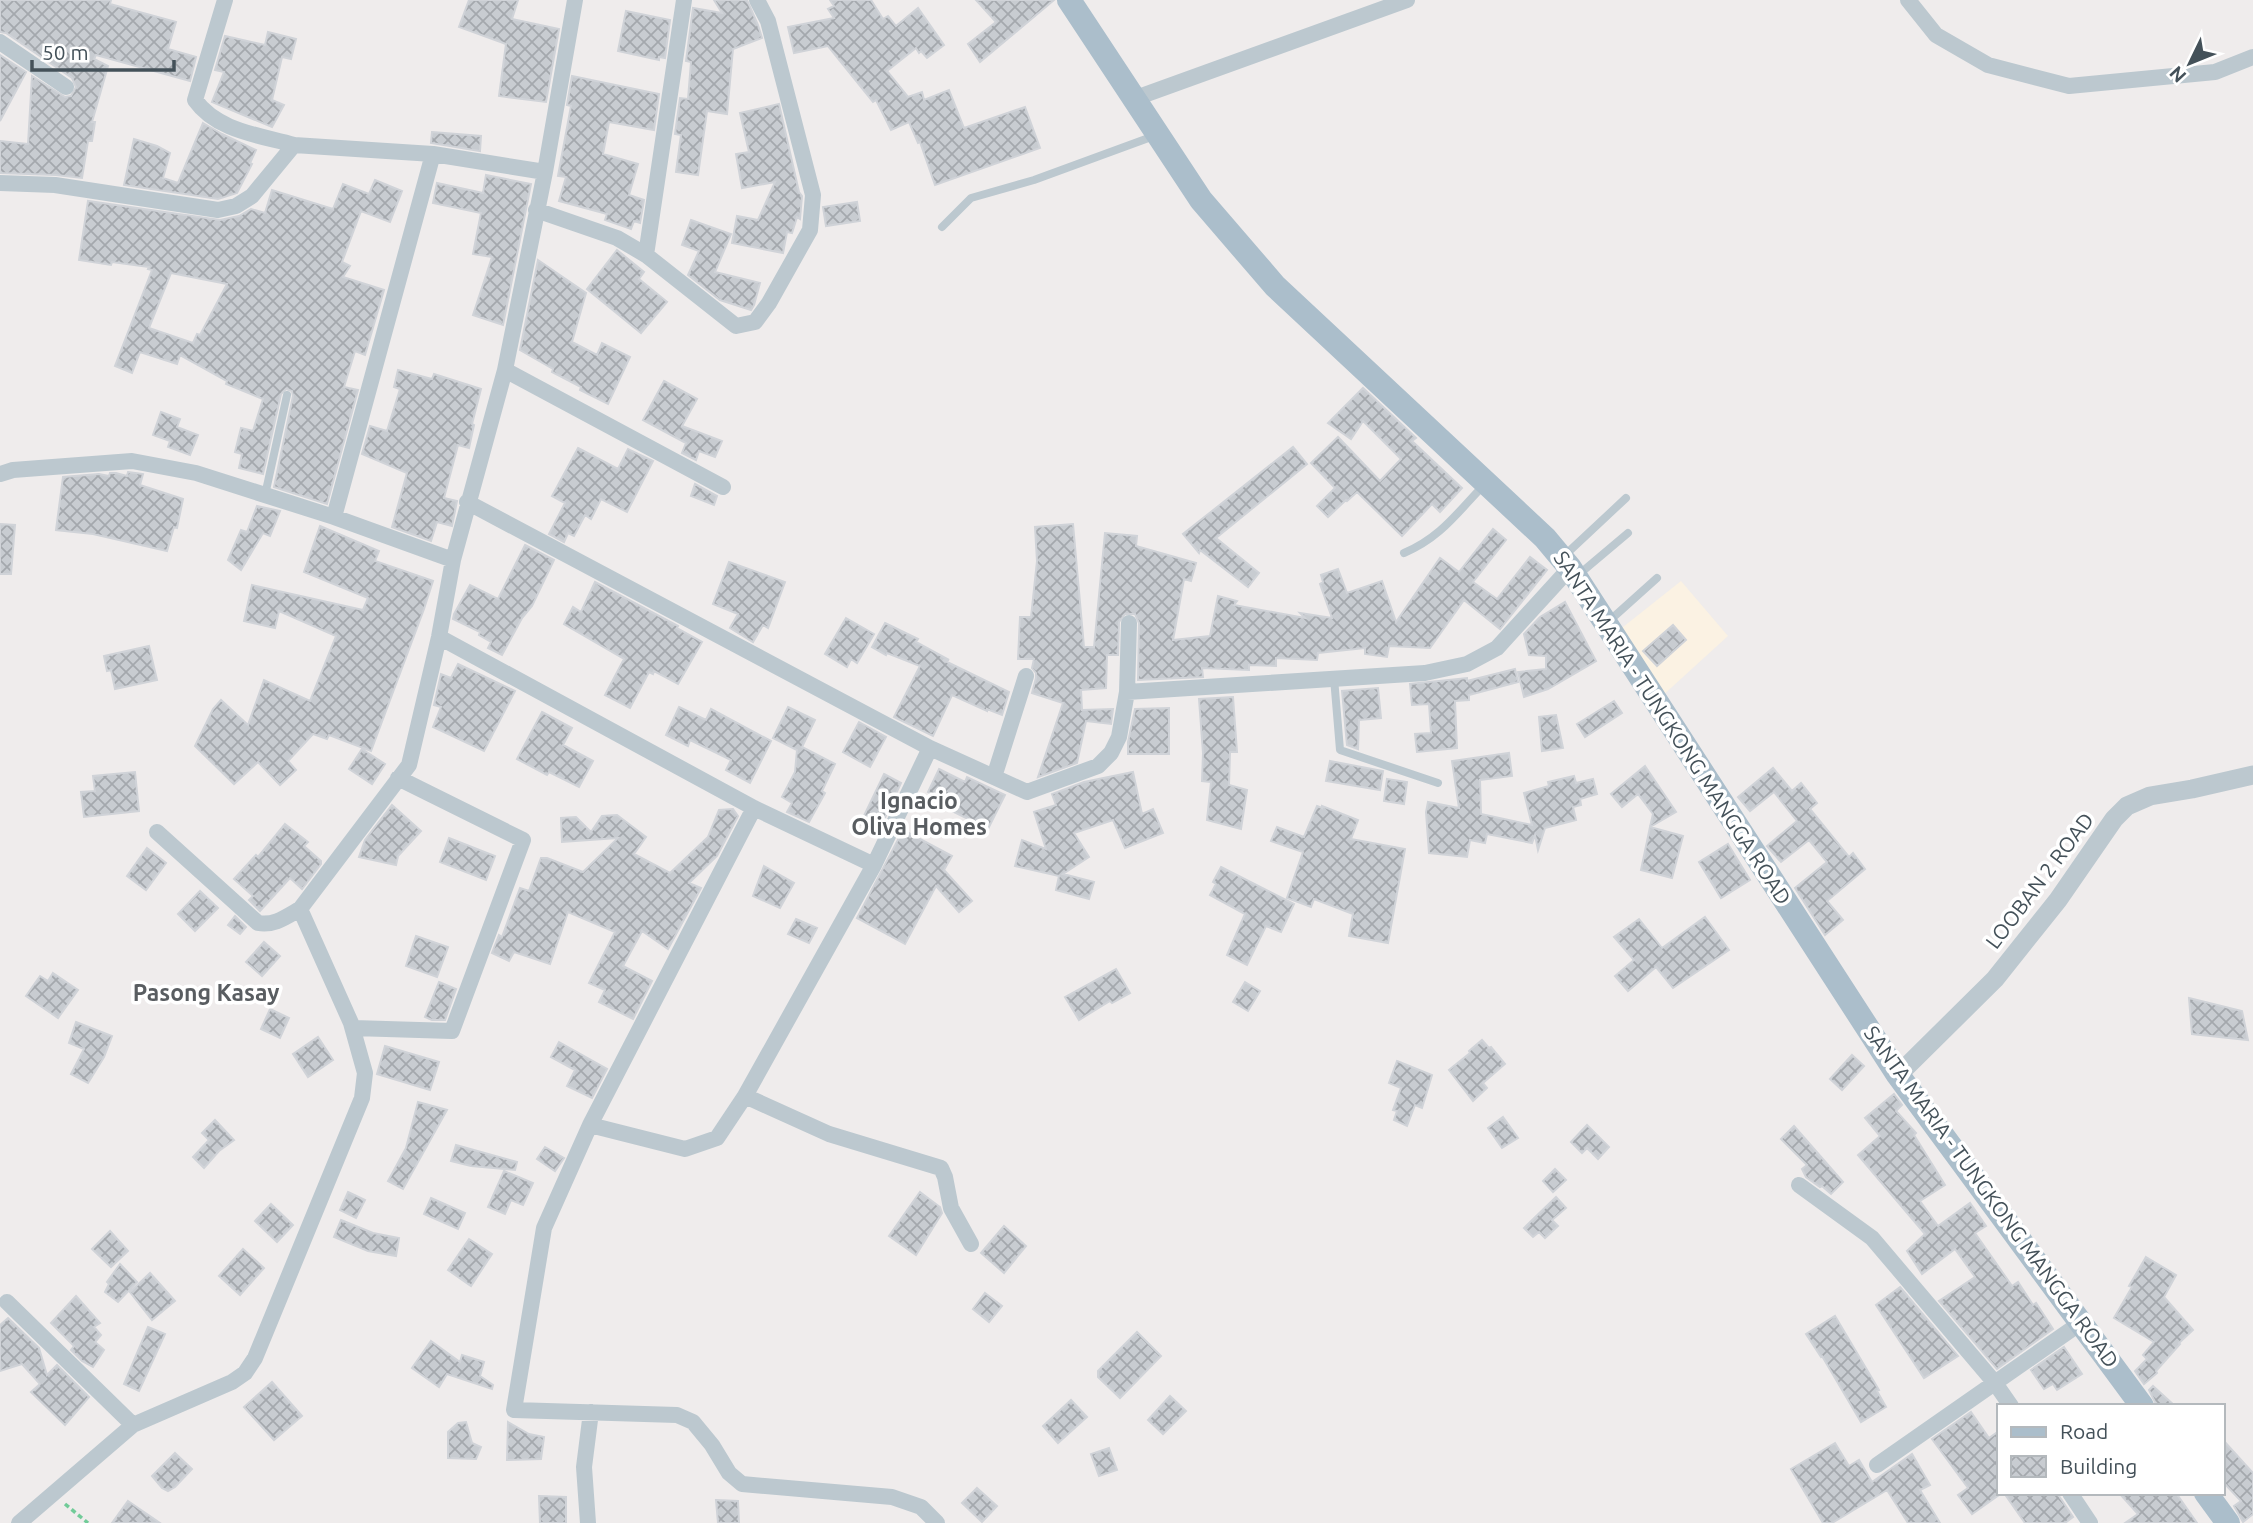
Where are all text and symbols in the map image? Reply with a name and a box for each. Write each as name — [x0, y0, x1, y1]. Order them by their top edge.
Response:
scale bar — [32, 28, 173, 72]
north arrow — [2155, 28, 2225, 98]
text: 50 m — [42, 40, 89, 64]
text: N — [2165, 62, 2190, 87]
street label: SANTA MARIA - TUNGKONG MANGGA ROAD — [1549, 546, 1796, 909]
district label: Ignacio Oliva Homes — [851, 788, 987, 839]
street label: LOOBAN 2 ROAD — [1980, 808, 2098, 953]
district label: Pasong Kasay — [133, 980, 279, 1005]
street label: SANTA MARIA - TUNGKONG MANGGA ROAD — [1860, 1021, 2124, 1372]
legend — [1997, 1404, 2225, 1495]
text: Road — [2060, 1419, 2108, 1443]
text: Building — [2060, 1454, 2137, 1478]

